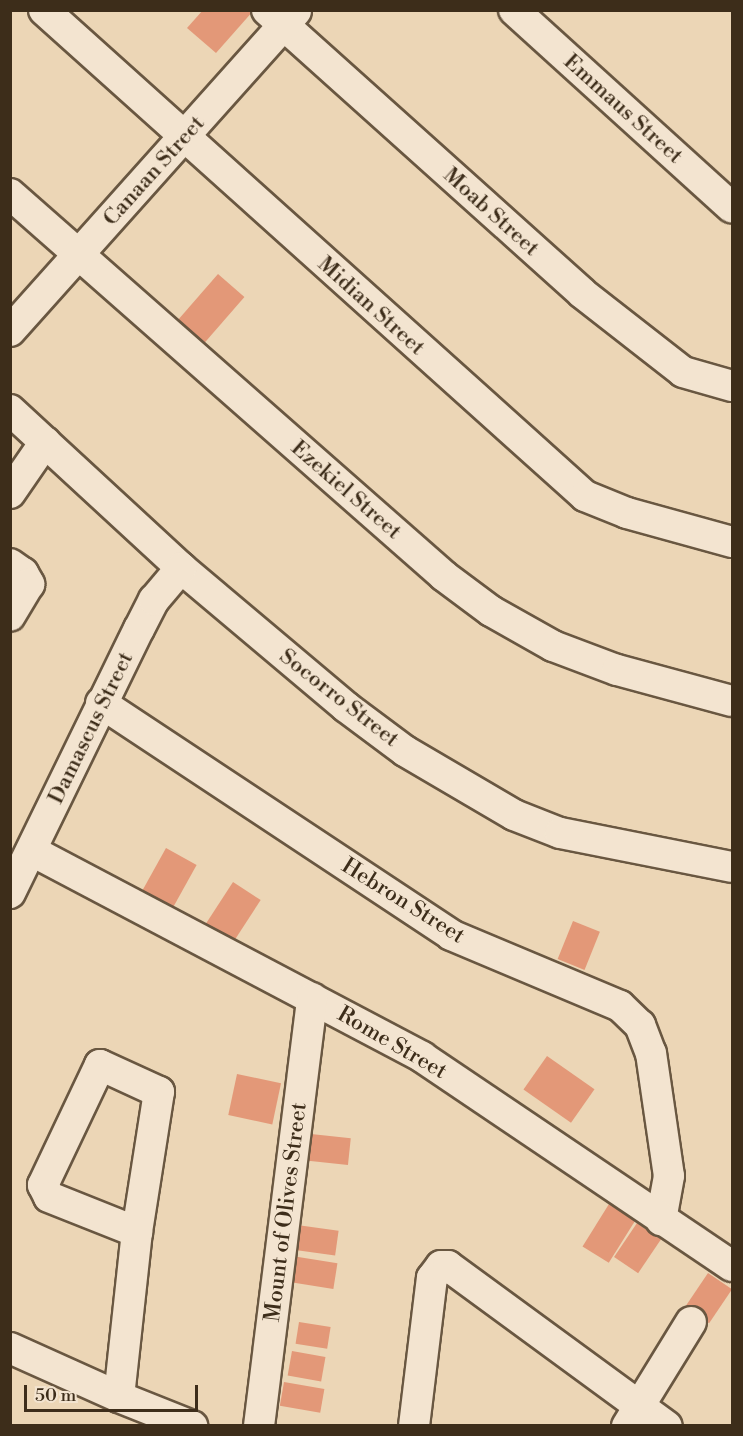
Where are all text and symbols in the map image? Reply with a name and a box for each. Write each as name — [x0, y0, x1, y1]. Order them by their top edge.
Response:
street label: Emmaus Street — [558, 49, 688, 169]
street label: Canaan Street — [98, 111, 210, 231]
street label: Moab Street — [438, 162, 544, 262]
street label: Midian Street — [312, 251, 430, 361]
street label: Ezekiel Street — [285, 435, 407, 545]
street label: Socorro Street — [274, 643, 404, 753]
street label: Damascus Street — [43, 648, 139, 808]
street label: Hebron Street — [337, 853, 469, 949]
street label: Rome Street — [333, 1001, 451, 1085]
street label: Mount of Olives Street — [259, 1101, 313, 1323]
scale bar — [27, 1373, 201, 1411]
text: 50 m — [35, 1384, 76, 1407]

